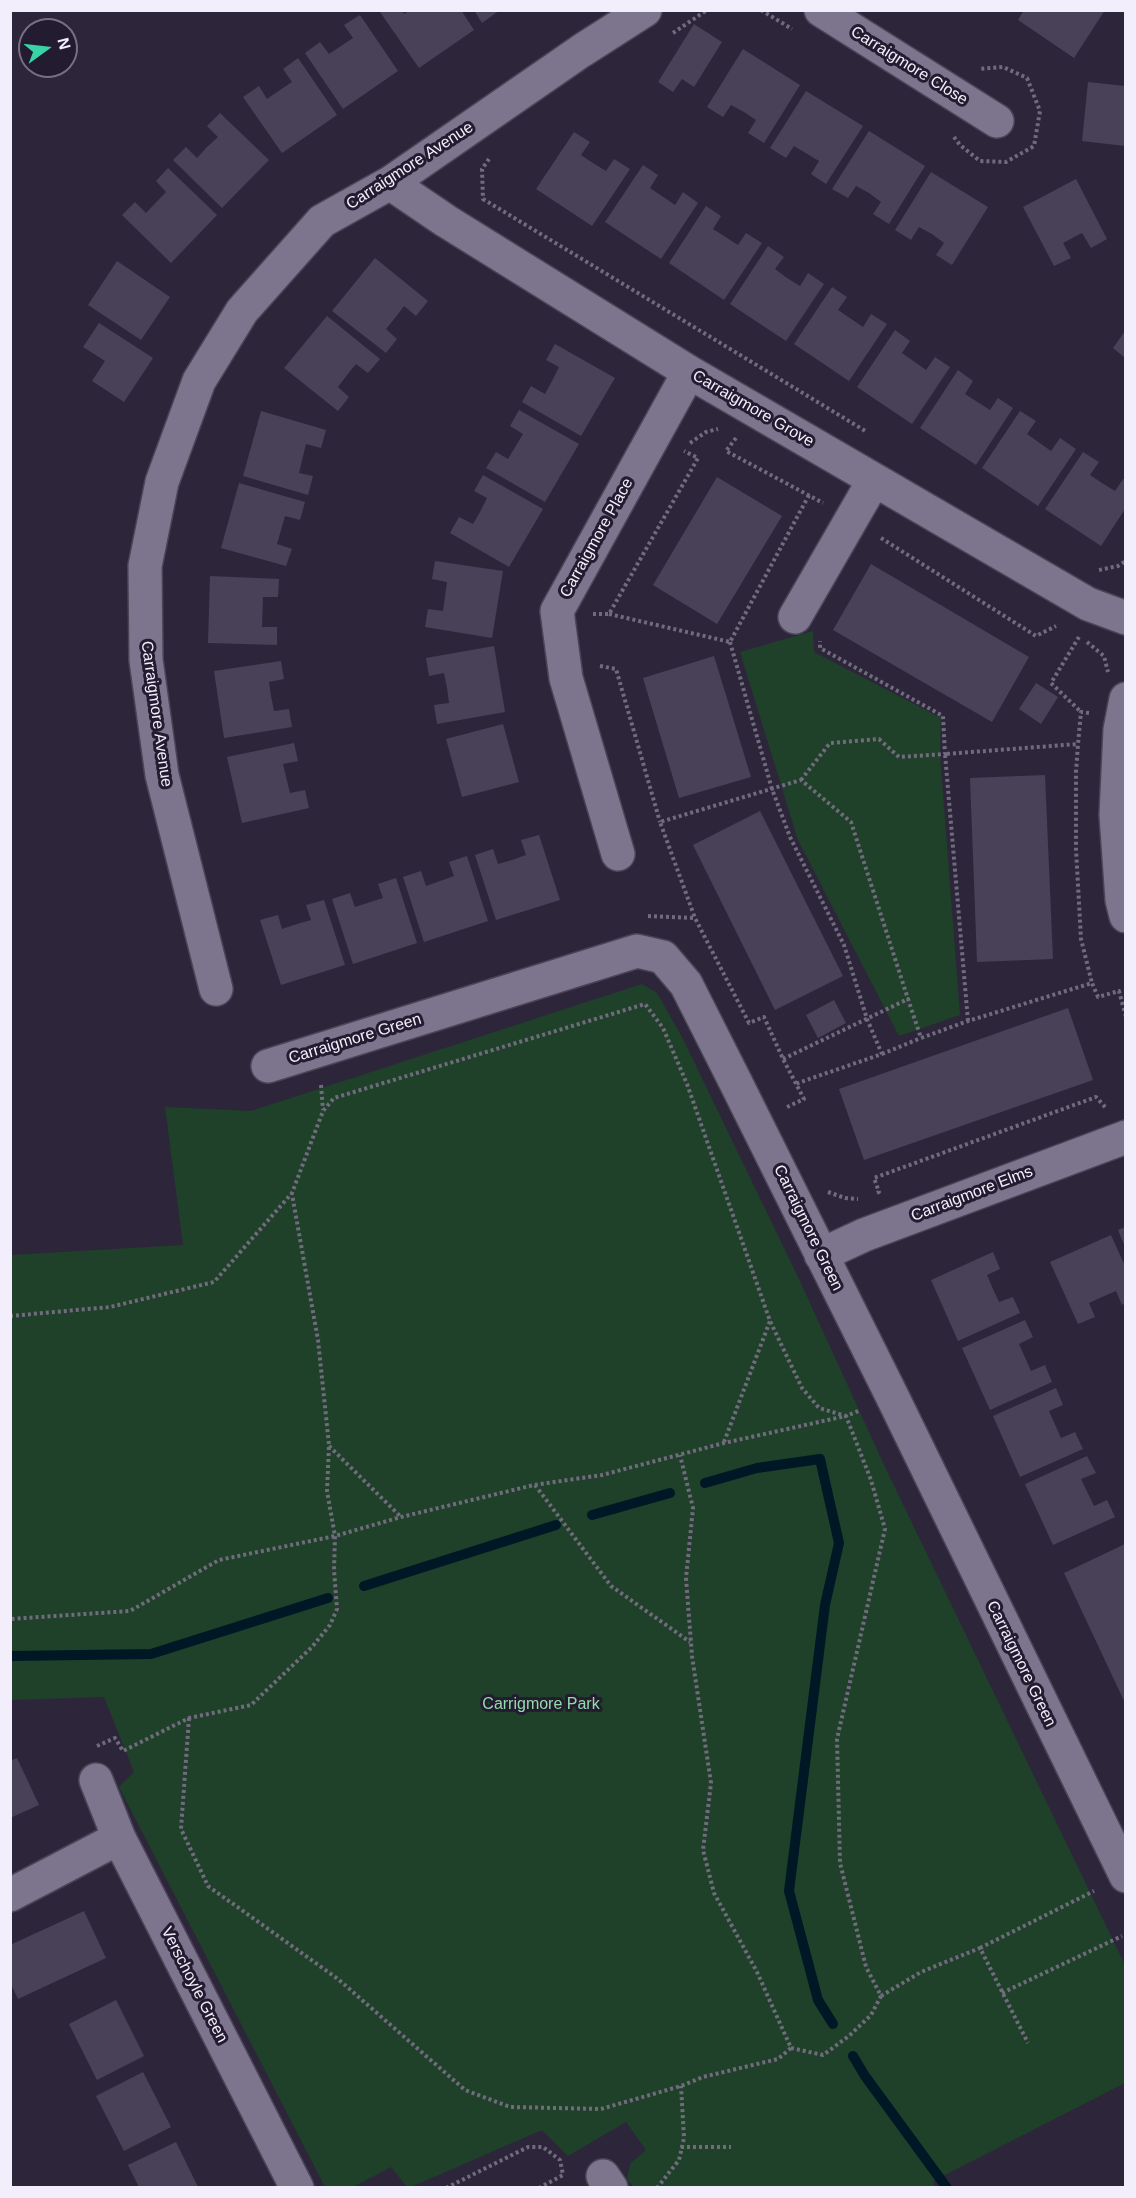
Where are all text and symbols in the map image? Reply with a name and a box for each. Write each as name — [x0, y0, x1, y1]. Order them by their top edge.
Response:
north arrow — [18, 18, 78, 78]
street label: Carraigmore Close — [847, 22, 971, 110]
text: N — [54, 36, 74, 52]
street label: Carraigmore Avenue — [343, 118, 477, 214]
street label: Carraigmore Grove — [689, 366, 817, 452]
street label: Carraigmore Place — [556, 475, 638, 601]
street label: Carraigmore Avenue — [136, 640, 176, 788]
street label: Carraigmore Green — [286, 1010, 424, 1068]
street label: Carraigmore Green — [769, 1162, 847, 1294]
street label: Carraigmore Elms — [908, 1162, 1036, 1226]
street label: Carraigmore Green — [982, 1598, 1060, 1730]
park label: Carrigmore Park — [482, 1695, 600, 1715]
street label: Verschoyle Green — [157, 1924, 231, 2046]

